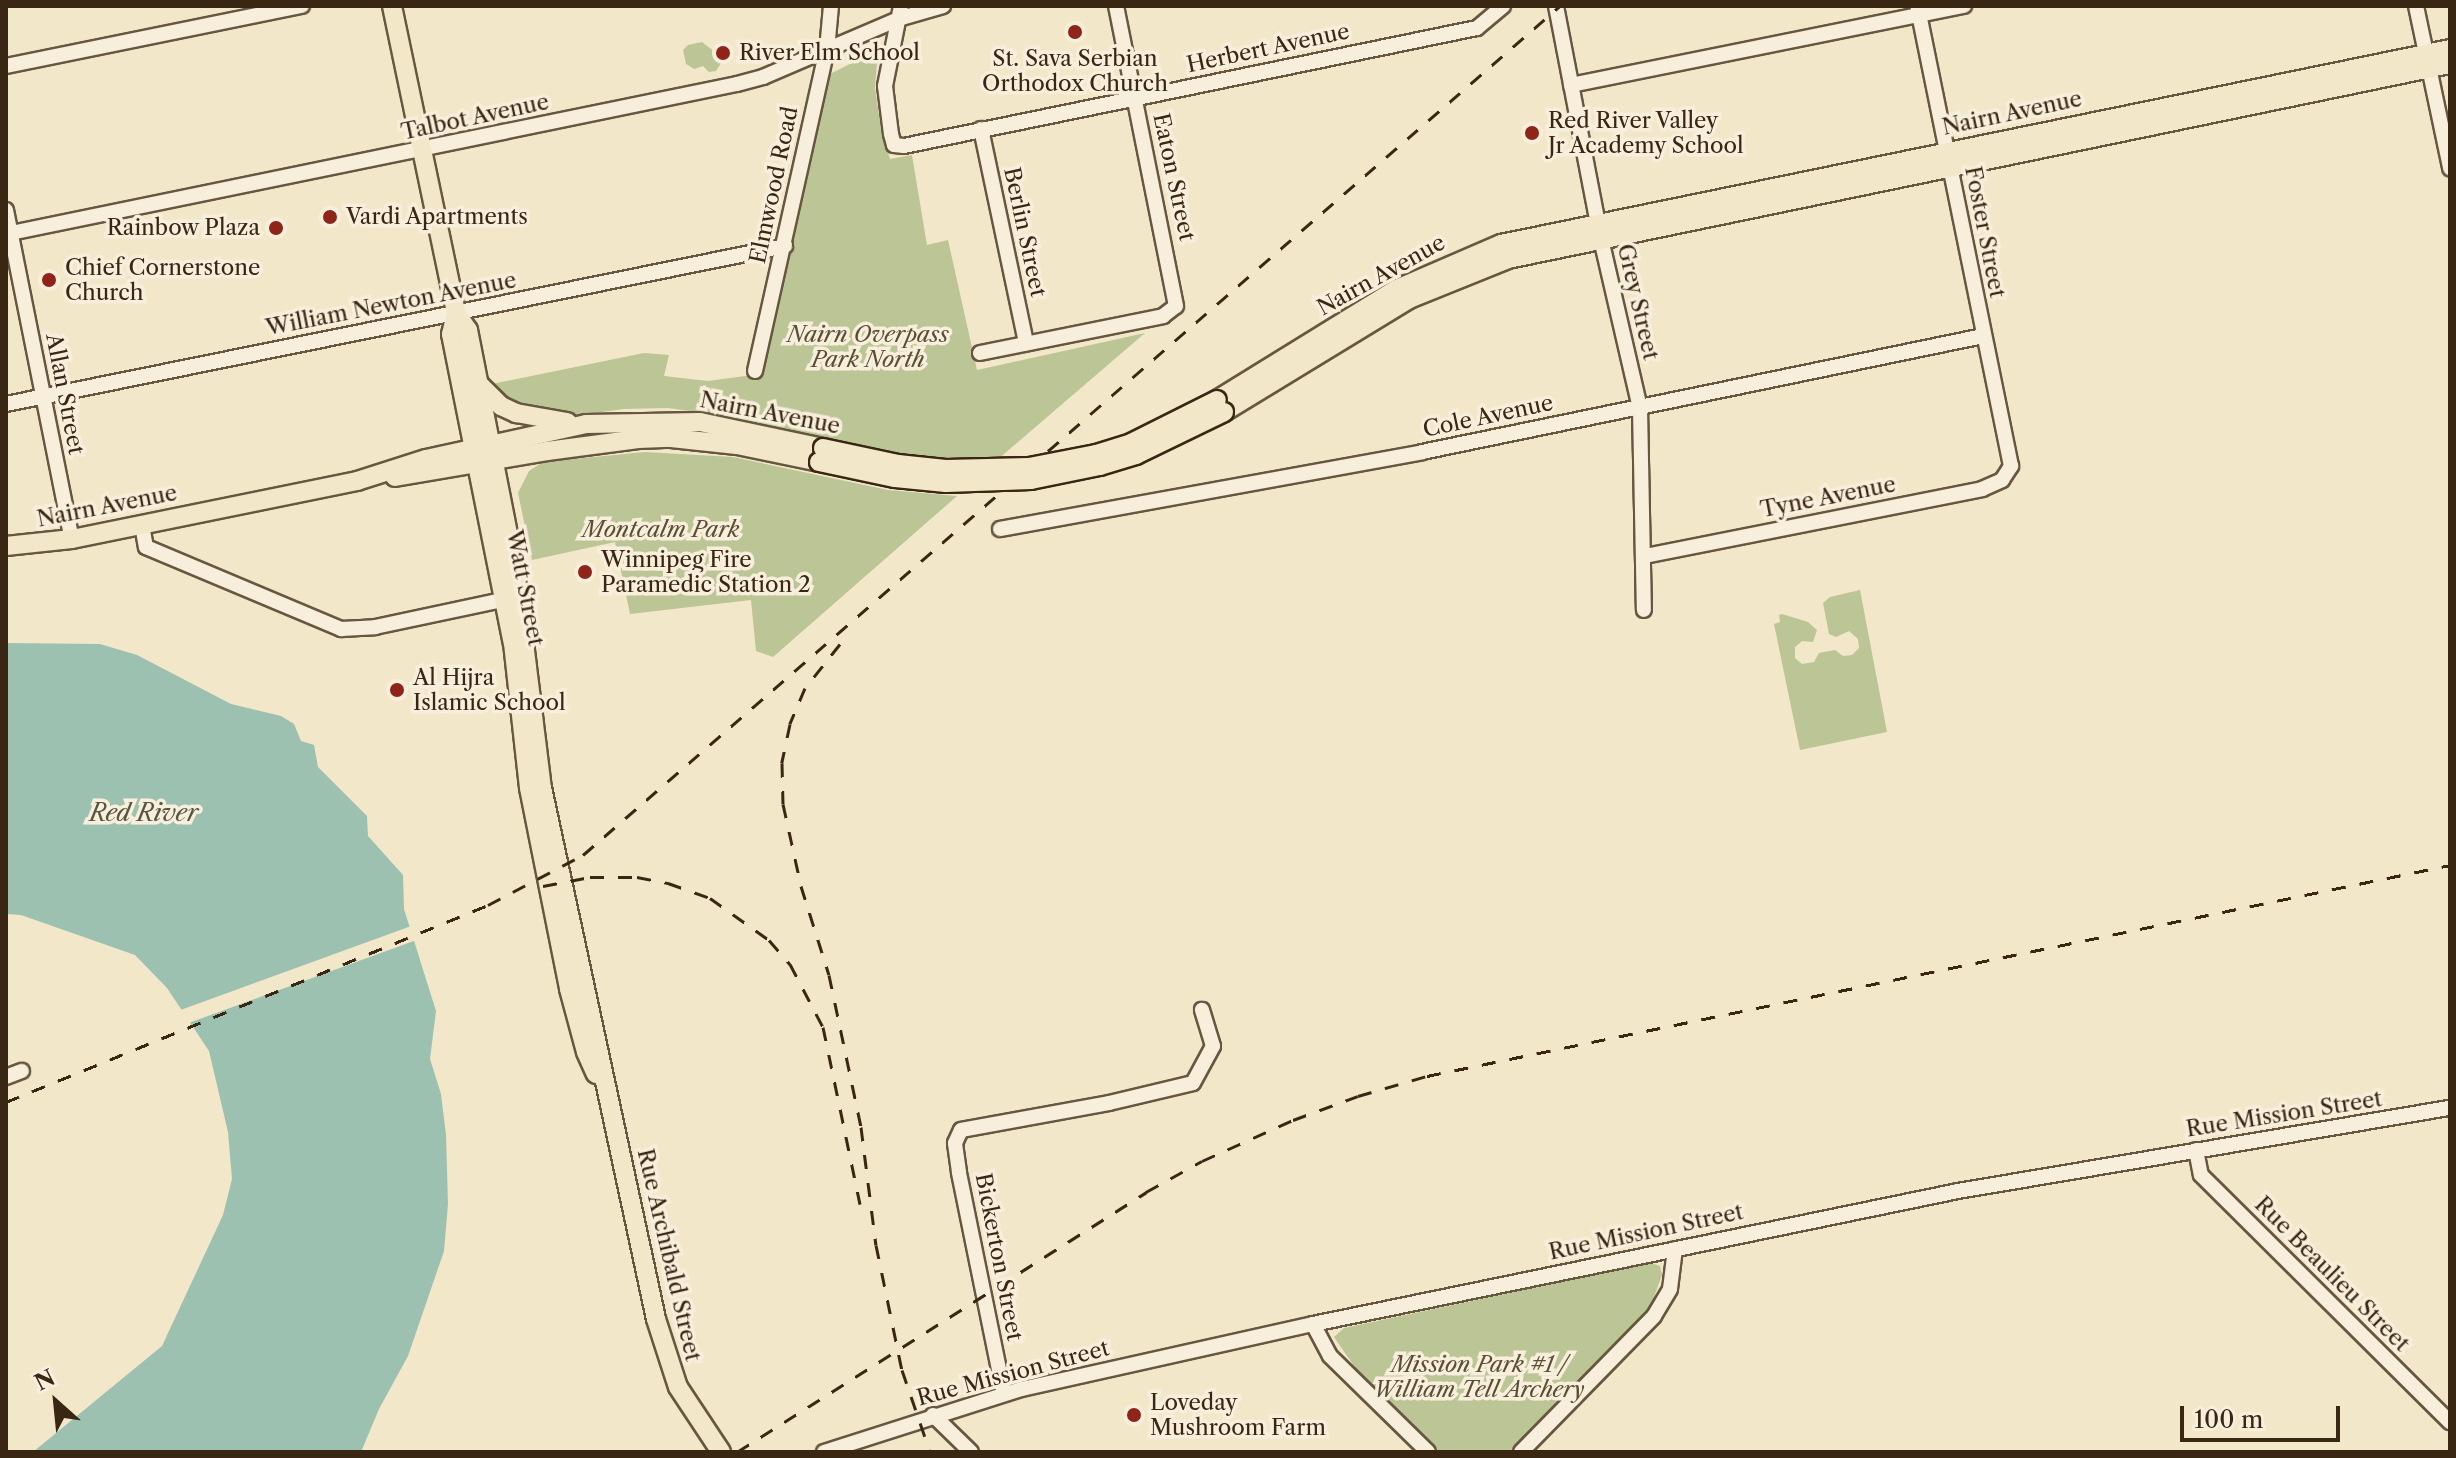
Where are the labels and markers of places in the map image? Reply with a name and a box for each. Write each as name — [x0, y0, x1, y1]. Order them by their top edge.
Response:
marker: St. Sava Serbian Orthodox Church — [1066, 23, 1084, 41]
place label: River Elm School — [739, 40, 920, 66]
marker: River Elm School — [714, 44, 732, 62]
place label: St. Sava Serbian Orthodox Church — [982, 45, 1168, 96]
place label: Red River Valley Jr Academy School — [1548, 107, 1746, 158]
marker: Red River Valley Jr Academy School — [1523, 124, 1541, 142]
place label: Vardi Apartments — [346, 204, 529, 230]
marker: Vardi Apartments — [321, 208, 339, 226]
place label: Rainbow Plaza — [106, 215, 260, 241]
marker: Rainbow Plaza — [267, 219, 285, 237]
place label: Chief Cornerstone Church — [65, 254, 260, 306]
marker: Chief Cornerstone Church — [40, 271, 58, 289]
place label: Winnipeg Fire Paramedic Station 2 — [601, 546, 811, 598]
marker: Winnipeg Fire Paramedic Station 2 — [576, 563, 594, 581]
place label: Al Hijra Islamic School — [413, 664, 565, 716]
marker: Al Hijra Islamic School — [388, 681, 406, 699]
place label: Loveday Mushroom Farm — [1150, 1389, 1326, 1440]
marker: Loveday Mushroom Farm — [1125, 1406, 1143, 1424]

